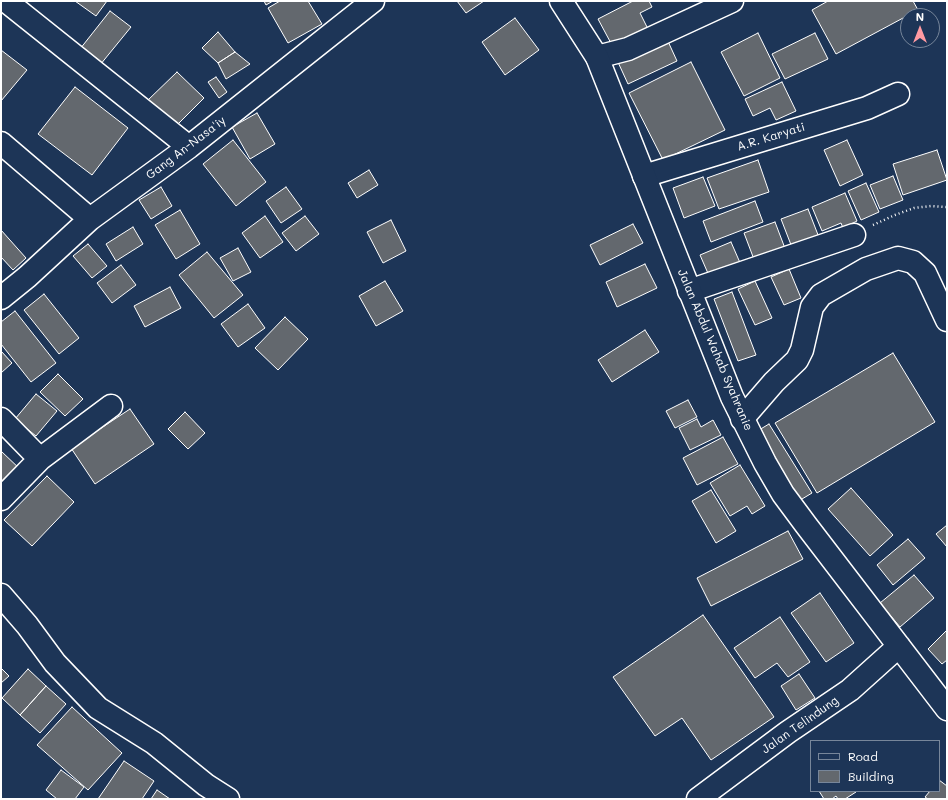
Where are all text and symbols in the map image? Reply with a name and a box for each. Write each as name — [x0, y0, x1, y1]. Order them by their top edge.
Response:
north arrow — [900, 8, 940, 48]
text: N — [916, 9, 924, 24]
street label: Gang An-Nasa'iy — [143, 113, 229, 183]
street label: A.R. Karyati — [735, 120, 807, 154]
street label: Jalan Abdul Wahab Syahranie — [674, 267, 756, 433]
street label: Jalan Telindung — [759, 693, 841, 757]
legend — [810, 740, 940, 792]
text: Road — [848, 748, 878, 764]
text: Building — [848, 768, 894, 784]

